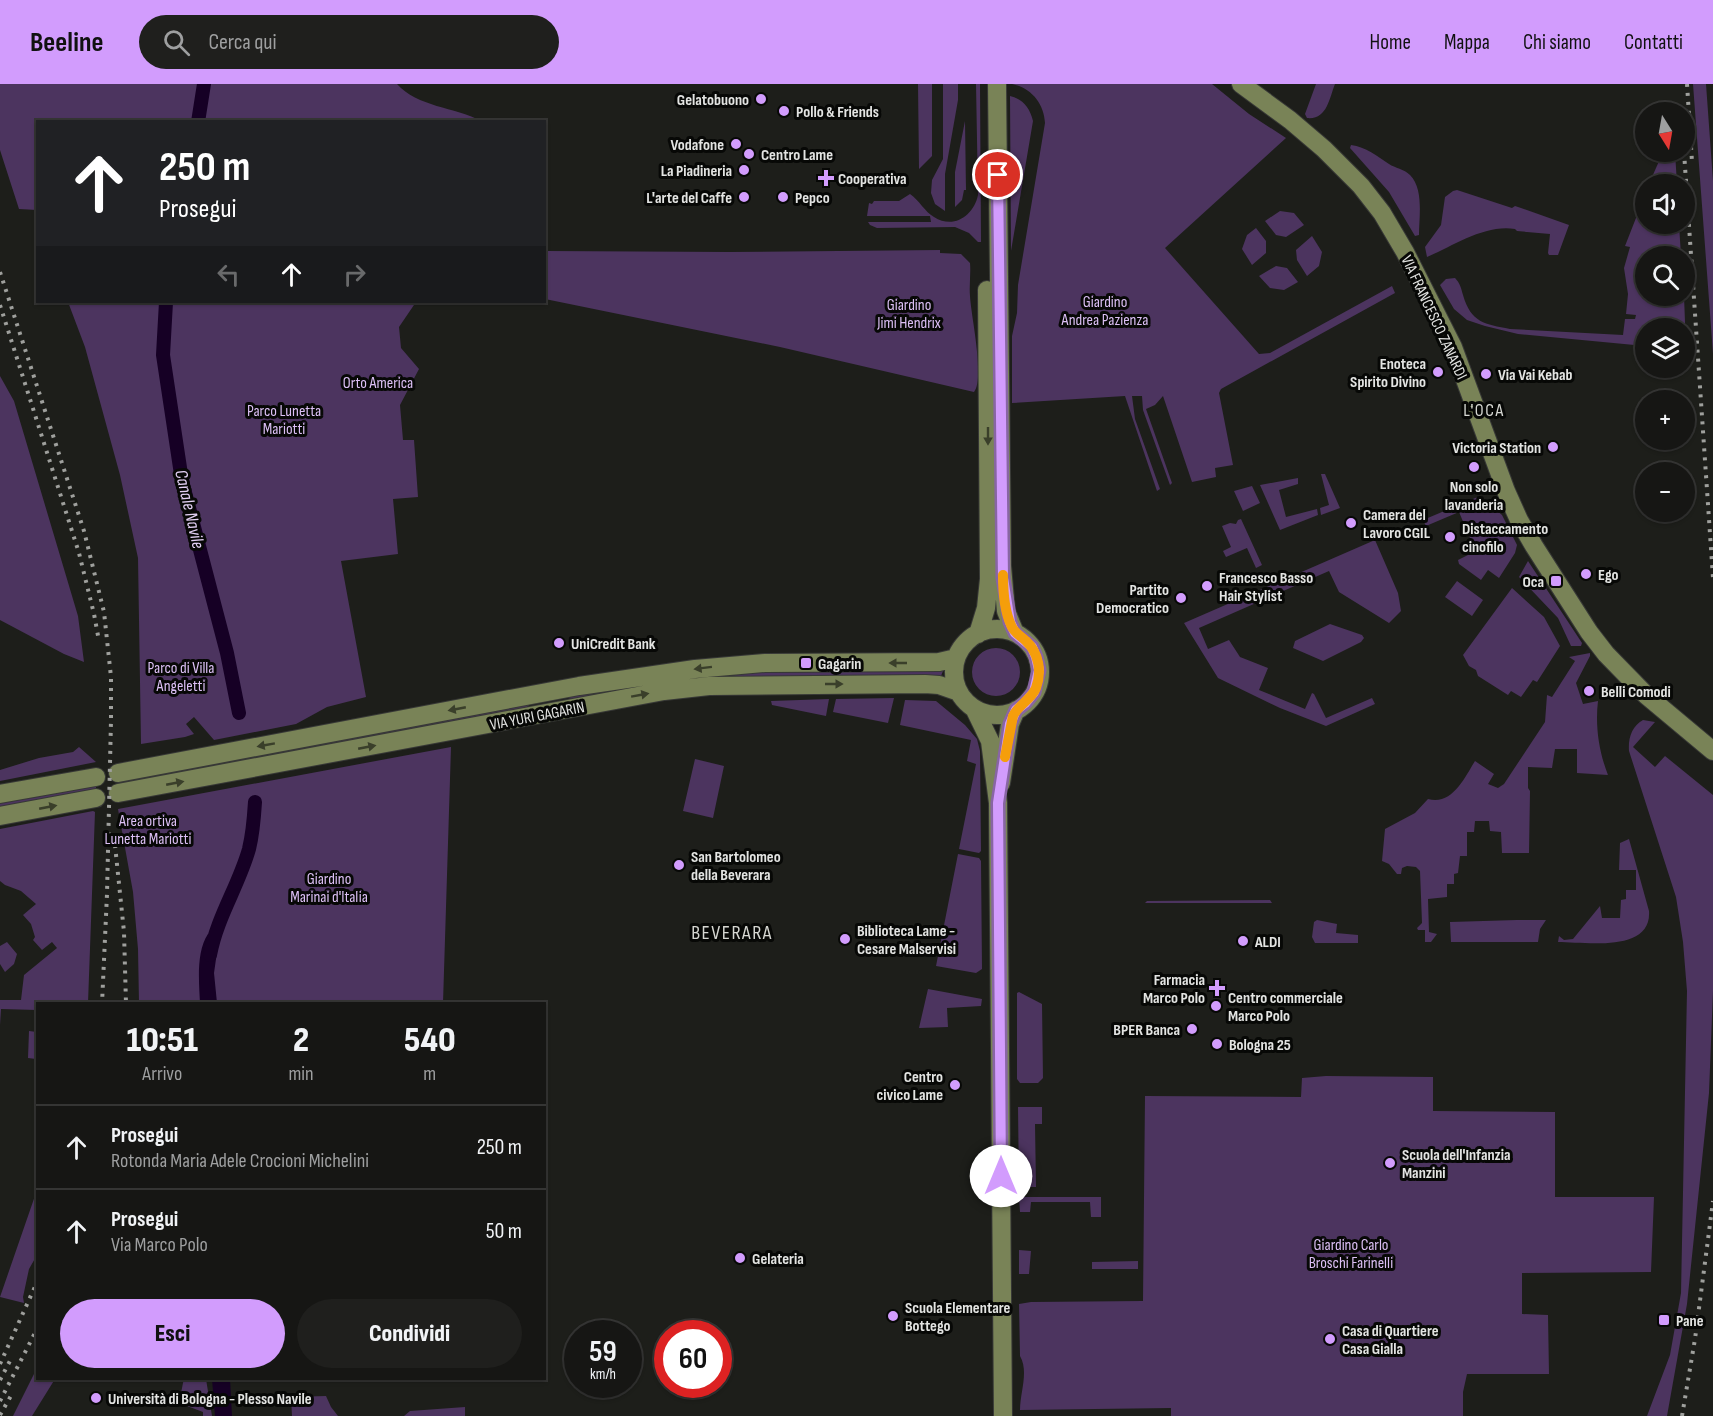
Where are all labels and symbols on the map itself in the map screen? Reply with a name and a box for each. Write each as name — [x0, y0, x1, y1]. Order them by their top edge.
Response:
place label: Gelatobuono — [677, 91, 749, 110]
marker: Gelatobuono — [754, 92, 768, 106]
north arrow — [1635, 102, 1695, 162]
place label: Pollo & Friends — [796, 103, 879, 122]
marker: Pollo & Friends — [777, 104, 791, 118]
place label: Vodafone — [671, 136, 724, 155]
marker: Vodafone — [729, 137, 743, 151]
place label: Centro Lame — [761, 146, 833, 165]
marker: Centro Lame — [742, 147, 756, 161]
pin — [972, 149, 1023, 200]
place label: La Piadineria — [661, 162, 732, 181]
marker: La Piadineria — [737, 163, 751, 177]
place label: Cooperativa — [838, 170, 907, 189]
marker: Cooperativa — [819, 171, 833, 185]
place label: L'arte del Caffe — [646, 189, 732, 208]
place label: Pepco — [795, 189, 830, 208]
marker: L'arte del Caffe — [737, 190, 751, 204]
marker: Pepco — [776, 190, 790, 204]
street label: VIA FRANCESCO ZANARDI — [1397, 253, 1471, 383]
park label: Giardino Andrea Pazienza — [1061, 293, 1148, 330]
park label: Giardino Jimi Hendrix — [876, 296, 941, 333]
place label: Enoteca Spirito Divino — [1350, 355, 1426, 392]
marker: Enoteca Spirito Divino — [1431, 365, 1445, 379]
place label: Via Vai Kebab — [1498, 366, 1573, 385]
marker: Via Vai Kebab — [1479, 367, 1493, 381]
park label: Orto America — [343, 374, 413, 393]
district label: L'OCA — [1463, 400, 1505, 421]
park label: Parco Lunetta Mariotti — [247, 402, 321, 439]
one-way arrow — [983, 427, 993, 446]
place label: Victoria Station — [1452, 439, 1541, 458]
marker: Victoria Station — [1546, 440, 1560, 454]
marker: Non solo lavanderia — [1467, 460, 1481, 474]
water label: Canale Navile — [170, 468, 209, 551]
place label: Non solo lavanderia — [1445, 478, 1503, 515]
place label: Camera del Lavoro CGIL — [1363, 506, 1431, 543]
marker: Camera del Lavoro CGIL — [1344, 516, 1358, 530]
place label: Distaccamento cinofilo — [1462, 520, 1548, 557]
marker: Distaccamento cinofilo — [1443, 530, 1457, 544]
place label: Ego — [1598, 566, 1619, 585]
marker: Ego — [1579, 567, 1593, 581]
place label: Francesco Basso Hair Stylist — [1219, 569, 1313, 606]
place label: Oca — [1523, 573, 1544, 592]
marker: Oca — [1549, 574, 1563, 588]
marker: Francesco Basso Hair Stylist — [1200, 579, 1214, 593]
place label: Partito Democratico — [1096, 581, 1169, 618]
marker: Partito Democratico — [1174, 591, 1188, 605]
place label: UniCredit Bank — [571, 635, 656, 654]
marker: UniCredit Bank — [552, 636, 566, 650]
place label: Gagarin — [818, 655, 861, 674]
marker: Gagarin — [799, 656, 813, 670]
one-way arrow — [889, 658, 908, 667]
park label: Parco di Villa Angeletti — [147, 659, 215, 696]
one-way arrow — [694, 663, 713, 672]
one-way arrow — [825, 679, 844, 689]
place label: Belli Comodi — [1601, 683, 1671, 702]
marker: Belli Comodi — [1582, 684, 1596, 698]
one-way arrow — [631, 690, 650, 699]
street label: VIA YURI GAGARIN — [488, 698, 586, 735]
one-way arrow — [448, 705, 467, 714]
one-way arrow — [256, 741, 275, 750]
one-way arrow — [358, 742, 377, 751]
one-way arrow — [166, 778, 185, 787]
one-way arrow — [38, 802, 57, 811]
park label: Area ortiva Lunetta Mariotti — [105, 812, 191, 849]
place label: San Bartolomeo della Beverara — [691, 848, 781, 885]
marker: San Bartolomeo della Beverara — [672, 858, 686, 872]
park label: Giardino Marinai d'Italia — [290, 870, 368, 907]
district label: BEVERARA — [691, 921, 773, 945]
place label: Biblioteca Lame - Cesare Malservisi — [857, 922, 956, 959]
marker: Biblioteca Lame - Cesare Malservisi — [838, 932, 852, 946]
place label: ALDI — [1254, 933, 1281, 952]
marker: ALDI — [1236, 934, 1250, 948]
place label: Farmacia Marco Polo — [1143, 971, 1205, 1008]
marker: Farmacia Marco Polo — [1210, 981, 1224, 995]
place label: Centro commerciale Marco Polo — [1228, 989, 1343, 1026]
marker: Centro commerciale Marco Polo — [1209, 999, 1223, 1013]
place label: BPER Banca — [1113, 1021, 1180, 1040]
marker: BPER Banca — [1185, 1022, 1199, 1036]
place label: Bologna 25 — [1229, 1036, 1291, 1055]
marker: Bologna 25 — [1210, 1037, 1224, 1051]
place label: Centro civico Lame — [876, 1068, 943, 1105]
marker: Centro civico Lame — [948, 1078, 962, 1092]
position arrow — [969, 1144, 1033, 1208]
place label: Scuola dell'Infanzia Manzini — [1402, 1146, 1511, 1183]
marker: Scuola dell'Infanzia Manzini — [1383, 1156, 1397, 1170]
park label: Giardino Carlo Broschi Farinelli — [1309, 1236, 1393, 1273]
place label: Gelateria — [752, 1250, 804, 1269]
marker: Gelateria — [733, 1251, 747, 1265]
place label: Scuola Elementare Bottego — [905, 1299, 1010, 1336]
marker: Scuola Elementare Bottego — [886, 1309, 900, 1323]
place label: Pane — [1676, 1312, 1704, 1331]
marker: Pane — [1657, 1313, 1671, 1327]
speed limit sign: 60 — [654, 1320, 732, 1398]
place label: Casa di Quartiere Casa Gialla — [1342, 1322, 1439, 1359]
marker: Casa di Quartiere Casa Gialla — [1323, 1332, 1337, 1346]
place label: Università di Bologna - Plesso Navile — [108, 1390, 312, 1409]
marker: Università di Bologna - Plesso Navile — [89, 1391, 103, 1405]

